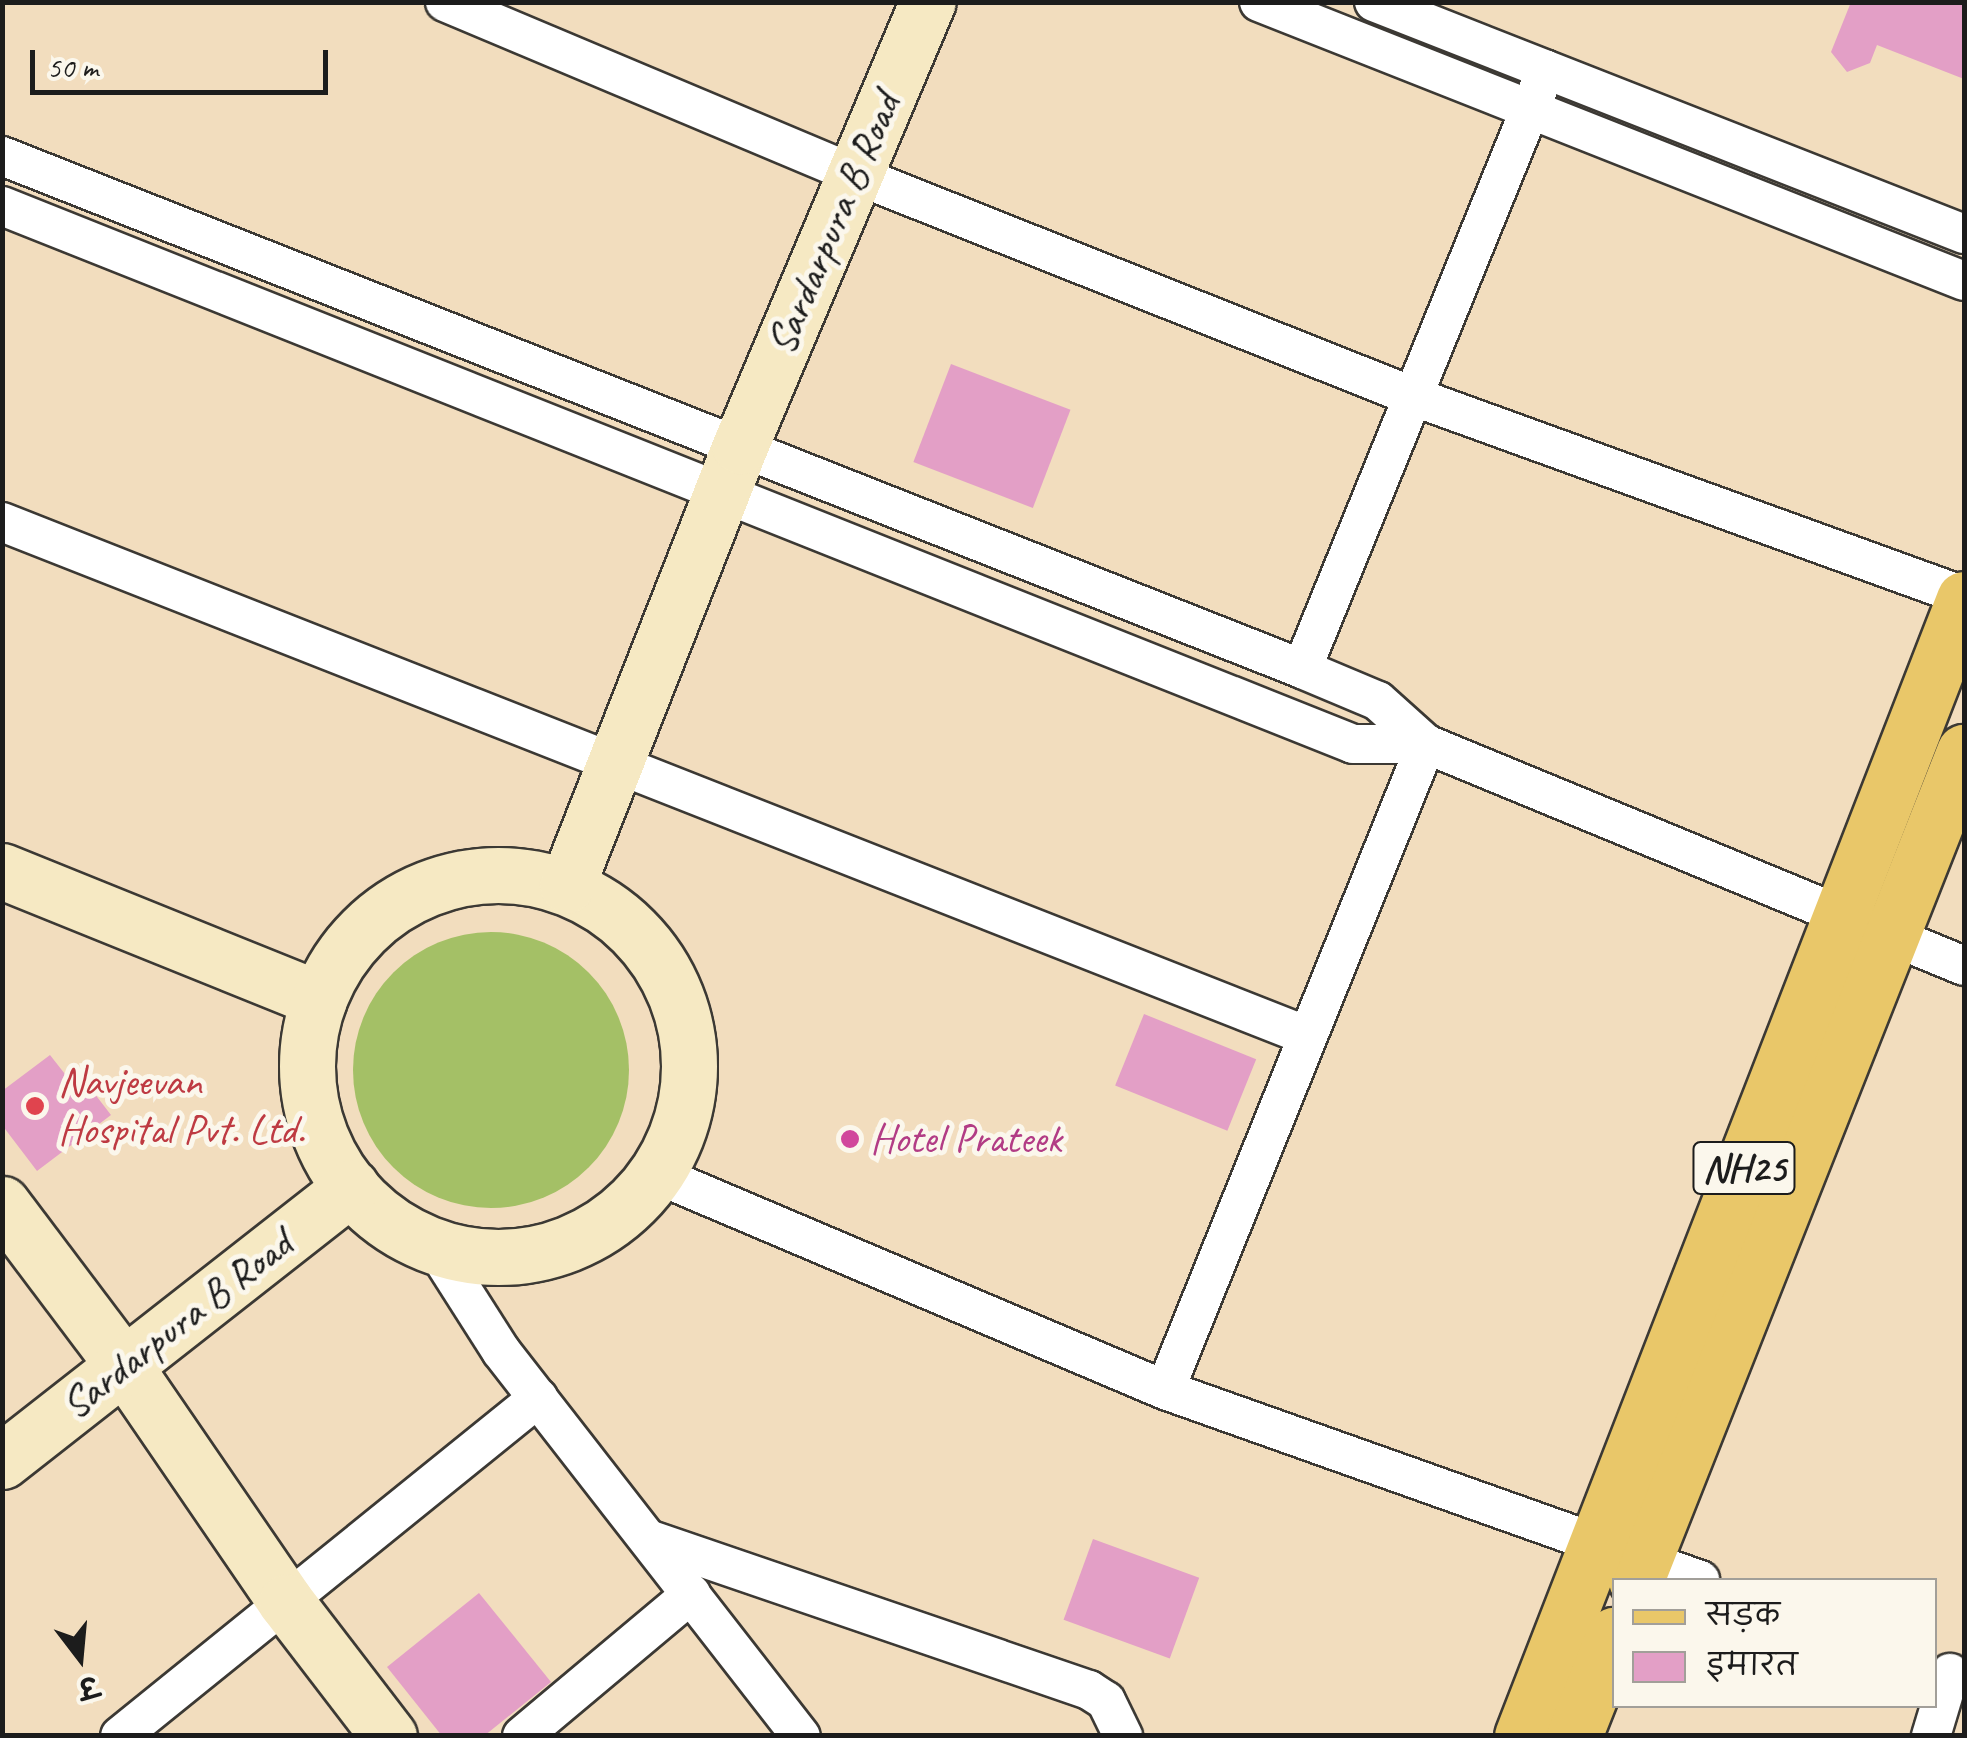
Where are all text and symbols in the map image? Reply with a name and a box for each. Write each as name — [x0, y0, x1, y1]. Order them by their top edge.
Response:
scale bar — [35, 30, 332, 92]
text: 50 m — [47, 48, 98, 86]
street label: Sardarpura B Road — [756, 86, 912, 362]
place label: Navjeevan Hospital Pvt. Ltd. — [58, 1057, 305, 1156]
marker: Navjeevan Hospital Pvt. Ltd. — [22, 1093, 48, 1119]
place label: Hotel Prateek — [870, 1114, 1063, 1164]
marker: Hotel Prateek — [839, 1128, 861, 1150]
road number: NH25 — [1692, 1133, 1796, 1203]
street label: Sardarpura B Road — [51, 1219, 303, 1431]
legend — [1612, 1578, 1937, 1708]
text: सड़क — [1706, 1596, 1780, 1634]
north arrow — [30, 1608, 130, 1708]
text: इमारत — [1706, 1646, 1798, 1684]
text: उ — [75, 1668, 102, 1707]

